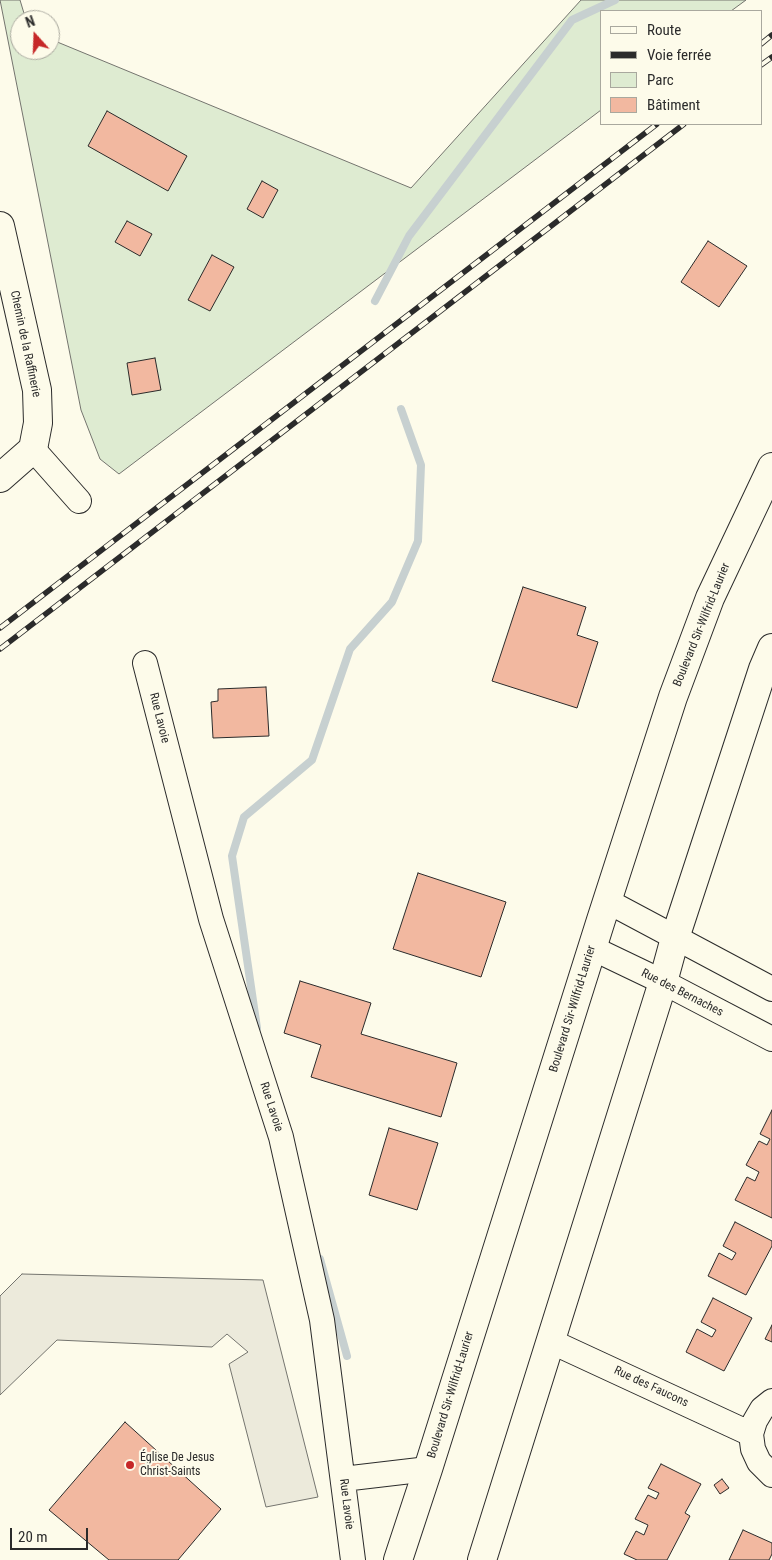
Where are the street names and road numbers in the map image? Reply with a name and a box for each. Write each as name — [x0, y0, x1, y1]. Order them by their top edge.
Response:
street label: Chemin de la Raffinerie — [7, 289, 43, 399]
street label: Boulevard Sir-Wilfrid-Laurier — [671, 561, 733, 689]
street label: Rue Lavoie — [146, 691, 172, 745]
street label: Boulevard Sir-Wilfrid-Laurier — [547, 944, 599, 1074]
street label: Rue des Bernaches — [639, 966, 725, 1020]
street label: Rue Lavoie — [256, 1080, 286, 1134]
street label: Boulevard Sir-Wilfrid-Laurier — [425, 1330, 477, 1460]
street label: Rue des Faucons — [612, 1364, 690, 1410]
street label: Rue Lavoie — [336, 1478, 356, 1530]

